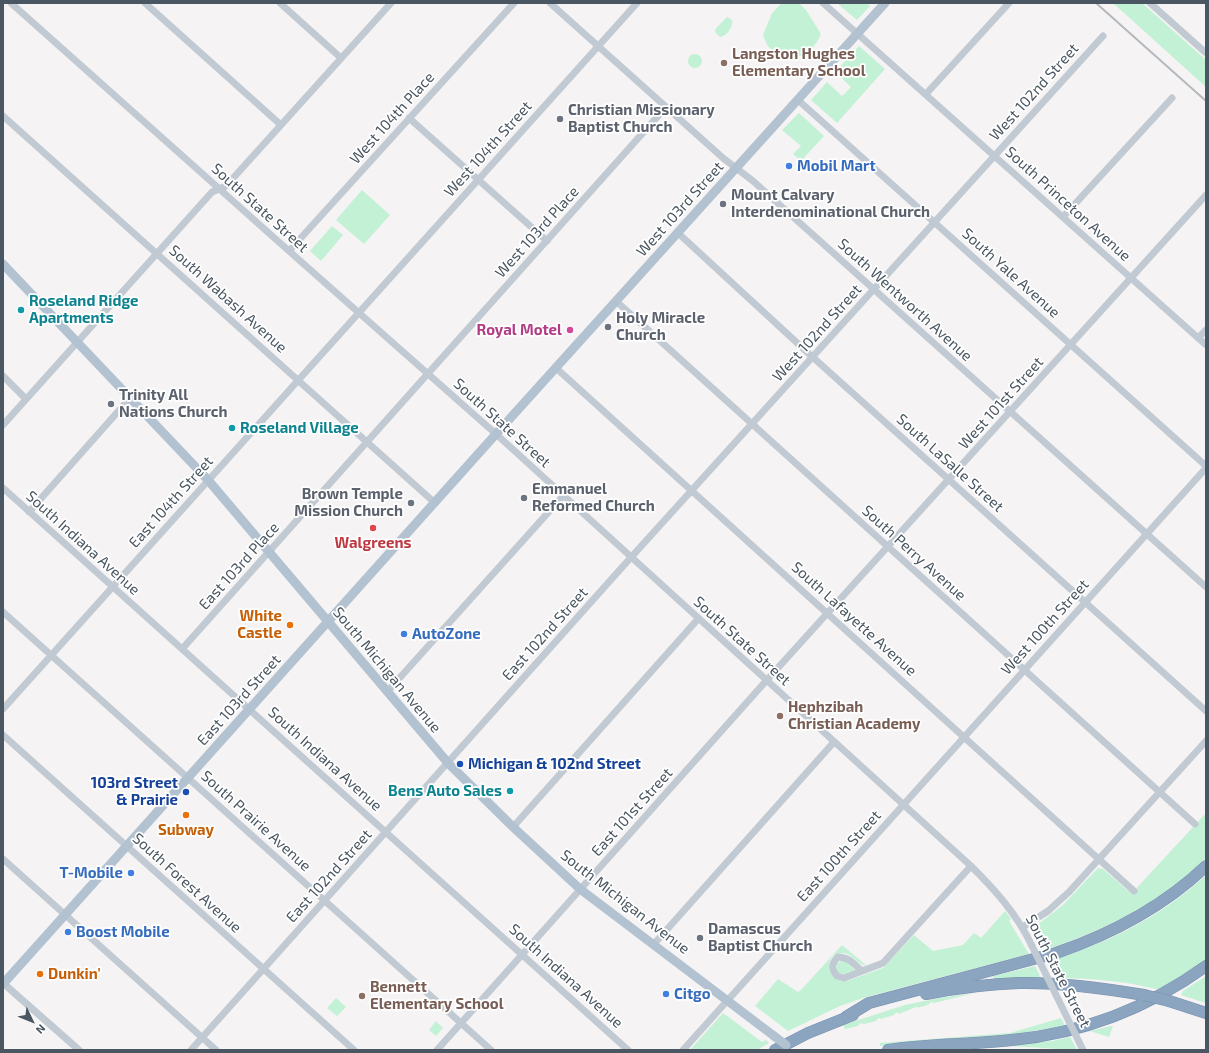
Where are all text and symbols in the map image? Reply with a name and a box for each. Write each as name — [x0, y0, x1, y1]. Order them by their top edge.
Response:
street label: West 102nd Street — [986, 40, 1082, 144]
place label: Langston Hughes Elementary School — [732, 45, 866, 80]
marker: Langston Hughes Elementary School — [719, 58, 729, 68]
street label: West 104th Place — [346, 68, 438, 168]
street label: West 104th Street — [440, 98, 536, 200]
place label: Christian Missionary Baptist Church — [568, 101, 715, 136]
marker: Christian Missionary Baptist Church — [555, 114, 565, 124]
street label: South Princeton Avenue — [1002, 143, 1134, 265]
place label: Mobil Mart — [797, 157, 876, 175]
street label: West 103rd Street — [633, 158, 727, 260]
street label: South State Street — [208, 160, 312, 256]
marker: Mobil Mart — [784, 161, 794, 171]
street label: West 103rd Place — [491, 183, 583, 281]
place label: Mount Calvary Interdenominational Church — [731, 186, 930, 221]
marker: Mount Calvary Interdenominational Church — [718, 199, 728, 209]
street label: South Yale Avenue — [958, 224, 1064, 322]
street label: South Wentworth Avenue — [834, 235, 976, 365]
street label: South Wabash Avenue — [165, 241, 291, 357]
street label: West 102nd Street — [769, 281, 865, 385]
place label: Roseland Ridge Apartments — [29, 292, 138, 327]
marker: Roseland Ridge Apartments — [16, 305, 26, 315]
place label: Holy Miracle Church — [616, 309, 705, 344]
place label: Royal Motel — [477, 321, 562, 339]
marker: Holy Miracle Church — [603, 322, 613, 332]
marker: Royal Motel — [565, 325, 575, 335]
street label: West 101st Street — [955, 353, 1047, 453]
street label: South State Street — [450, 375, 554, 471]
place label: Trinity All Nations Church — [119, 386, 227, 421]
marker: Trinity All Nations Church — [106, 399, 116, 409]
street label: South LaSalle Street — [893, 410, 1007, 516]
place label: Roseland Village — [240, 419, 359, 437]
marker: Roseland Village — [227, 423, 237, 433]
street label: East 104th Street — [125, 452, 217, 552]
place label: Emmanuel Reformed Church — [532, 480, 655, 515]
place label: Brown Temple Mission Church — [294, 485, 403, 520]
street label: South Indiana Avenue — [22, 487, 144, 599]
marker: Emmanuel Reformed Church — [519, 493, 529, 503]
marker: Brown Temple Mission Church — [406, 498, 416, 508]
street label: South Perry Avenue — [858, 502, 970, 604]
street label: East 103rd Place — [195, 519, 283, 613]
marker: Walgreens — [368, 523, 378, 533]
place label: Walgreens — [335, 534, 411, 552]
street label: South Lafayette Avenue — [788, 558, 920, 680]
street label: West 100th Street — [997, 576, 1093, 678]
street label: East 102nd Street — [498, 584, 592, 684]
street label: South State Street — [690, 593, 794, 689]
street label: South Michigan Avenue — [329, 603, 445, 737]
place label: White Castle — [237, 607, 282, 642]
marker: White Castle — [285, 620, 295, 630]
place label: AutoZone — [412, 625, 481, 643]
marker: AutoZone — [399, 629, 409, 639]
street label: East 103rd Street — [193, 651, 285, 749]
place label: Hephzibah Christian Academy — [788, 698, 921, 733]
street label: South Indiana Avenue — [264, 703, 386, 815]
marker: Hephzibah Christian Academy — [775, 711, 785, 721]
place label: Michigan & 102nd Street — [468, 755, 641, 773]
marker: Michigan & 102nd Street — [455, 759, 465, 769]
street label: East 101st Street — [588, 764, 676, 860]
street label: South Prairie Avenue — [197, 767, 315, 875]
place label: 103rd Street & Prairie — [91, 774, 178, 809]
place label: Bens Auto Sales — [388, 782, 502, 800]
marker: Bens Auto Sales — [505, 786, 515, 796]
marker: 103rd Street & Prairie — [181, 787, 191, 797]
street label: East 100th Street — [793, 807, 885, 905]
marker: Subway — [181, 810, 191, 820]
place label: Subway — [158, 821, 214, 839]
street label: East 102nd Street — [282, 826, 376, 926]
street label: South Forest Avenue — [129, 829, 245, 937]
street label: South Michigan Avenue — [557, 846, 693, 958]
place label: T-Mobile — [60, 864, 123, 882]
marker: T-Mobile — [126, 868, 136, 878]
street label: South State Street — [1022, 912, 1094, 1030]
street label: South Indiana Avenue — [505, 920, 627, 1032]
place label: Damascus Baptist Church — [708, 920, 812, 955]
place label: Boost Mobile — [76, 923, 170, 941]
marker: Boost Mobile — [63, 927, 73, 937]
marker: Damascus Baptist Church — [695, 933, 705, 943]
place label: Dunkin' — [48, 965, 101, 983]
marker: Dunkin' — [35, 969, 45, 979]
place label: Bennett Elementary School — [370, 978, 504, 1013]
place label: Citgo — [674, 985, 711, 1003]
marker: Citgo — [661, 989, 671, 999]
marker: Bennett Elementary School — [357, 991, 367, 1001]
north arrow — [12, 1001, 52, 1041]
text: N — [34, 1022, 49, 1037]

